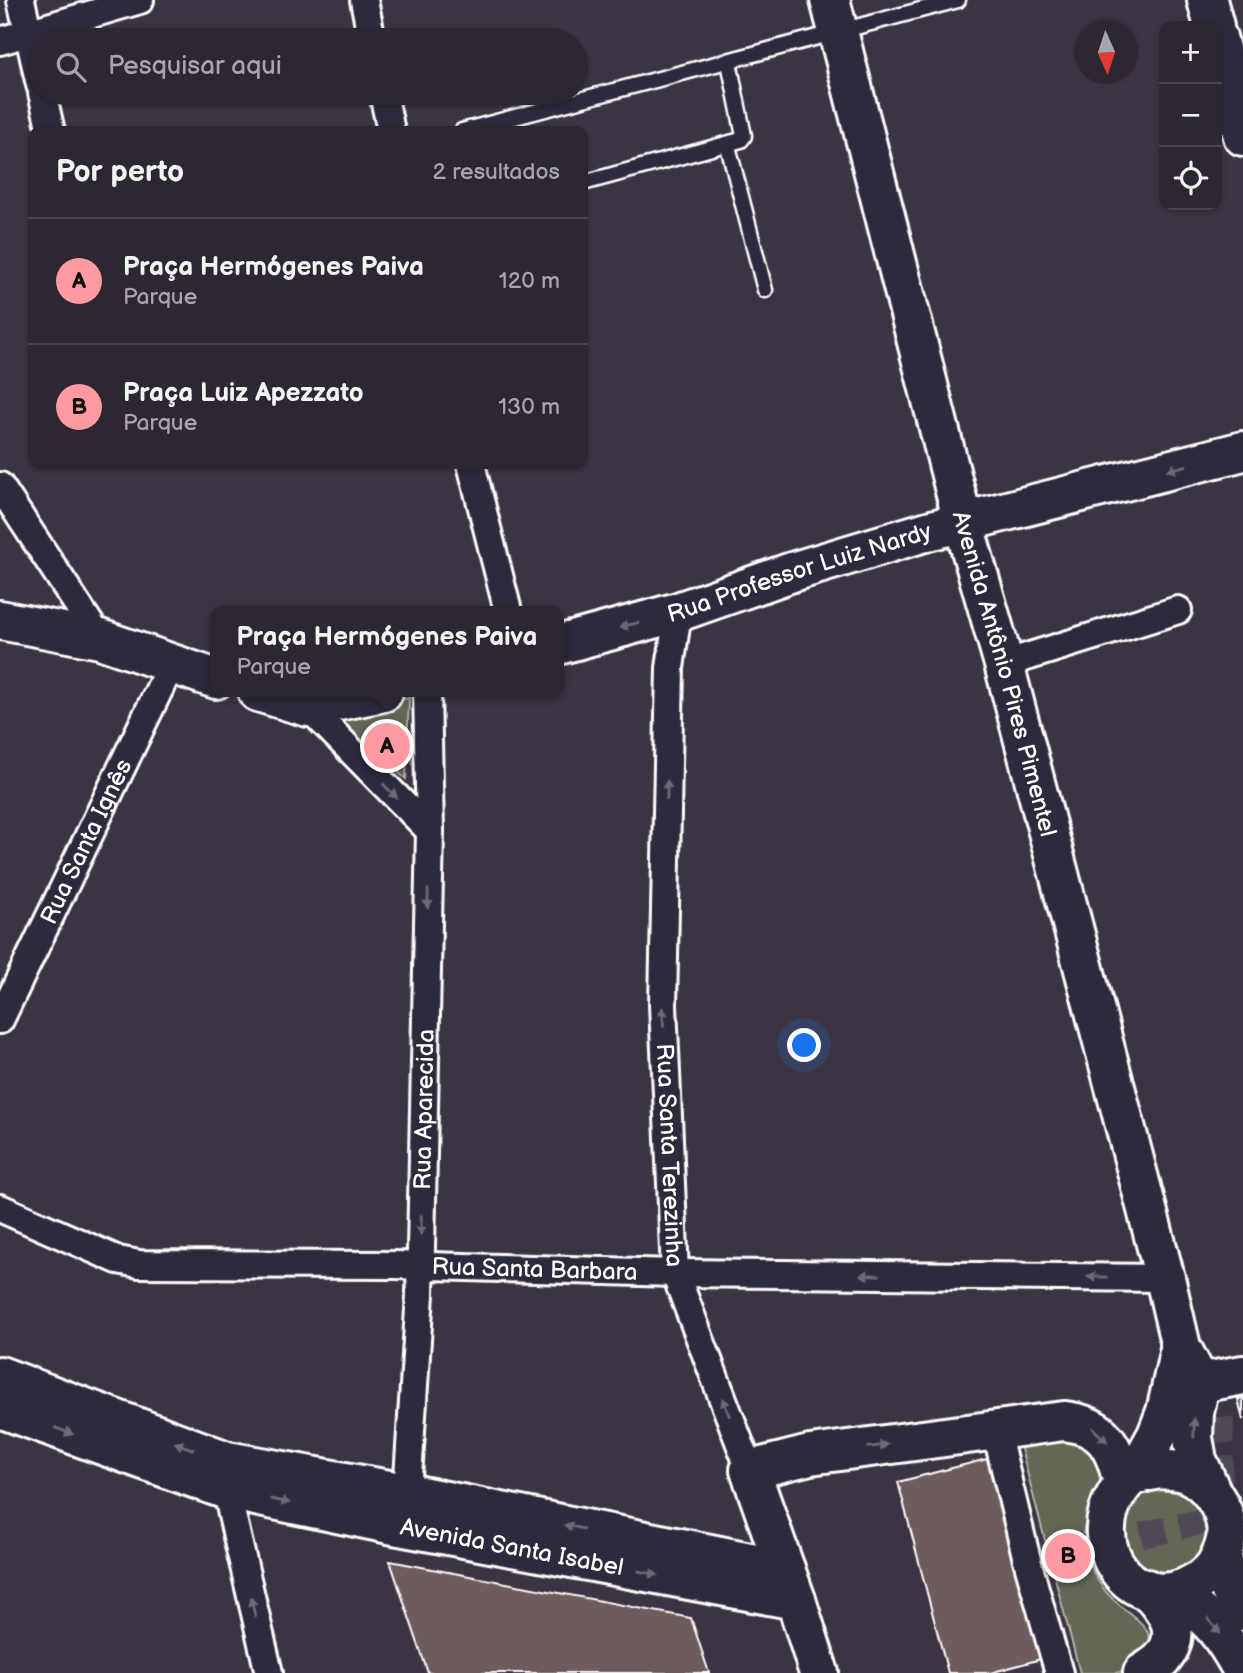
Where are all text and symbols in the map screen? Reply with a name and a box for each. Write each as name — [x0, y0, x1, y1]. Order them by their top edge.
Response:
north arrow — [1075, 21, 1138, 84]
map controls — [1159, 21, 1222, 210]
button: + — [1159, 21, 1222, 84]
search box — [28, 28, 588, 105]
icon: search — [52, 48, 90, 86]
text: Pesquisar aqui — [108, 51, 282, 82]
button: − — [1159, 84, 1222, 147]
button: locate — [1159, 147, 1222, 210]
text: Por perto — [56, 154, 184, 190]
text: 2 resultados — [432, 158, 560, 186]
text: Praça Hermógenes Paiva — [123, 252, 424, 283]
text: A — [72, 267, 86, 295]
text: 120 m — [499, 267, 560, 295]
text: Parque — [123, 283, 197, 311]
text: Praça Luiz Apezzato — [123, 378, 364, 409]
text: B — [71, 393, 87, 421]
text: 130 m — [498, 393, 560, 421]
text: Parque — [123, 409, 197, 437]
one-way arrow — [1166, 463, 1188, 474]
street label: Avenida Antônio Pires Pimentel — [946, 508, 1063, 840]
street label: Rua Professor Luiz Nardy — [664, 517, 935, 629]
popup — [210, 606, 564, 697]
one-way arrow — [618, 621, 639, 631]
text: Praça Hermógenes Paiva — [237, 622, 537, 653]
text: Parque — [237, 653, 311, 681]
pin: A — [364, 720, 410, 772]
street label: Rua Santa Ignês — [34, 755, 138, 929]
one-way arrow — [661, 779, 673, 801]
one-way arrow — [382, 782, 398, 799]
one-way arrow — [423, 889, 434, 911]
one-way arrow — [658, 1006, 669, 1028]
your location — [787, 1028, 821, 1062]
street label: Rua Aparecida — [408, 1029, 441, 1190]
street label: Rua Santa Terezinha — [650, 1043, 689, 1268]
one-way arrow — [415, 1214, 426, 1236]
street label: Rua Santa Barbara — [431, 1252, 638, 1287]
one-way arrow — [858, 1269, 880, 1280]
one-way arrow — [1086, 1271, 1108, 1283]
one-way arrow — [720, 1396, 731, 1417]
one-way arrow — [1188, 1417, 1200, 1439]
one-way arrow — [54, 1426, 75, 1437]
one-way arrow — [1091, 1427, 1108, 1443]
one-way arrow — [173, 1440, 194, 1451]
one-way arrow — [867, 1440, 889, 1451]
one-way arrow — [269, 1496, 291, 1507]
street label: Avenida Santa Isabel — [398, 1512, 626, 1583]
one-way arrow — [563, 1521, 585, 1532]
pin: B — [1045, 1530, 1091, 1582]
one-way arrow — [637, 1567, 659, 1578]
one-way arrow — [248, 1595, 259, 1617]
one-way arrow — [1206, 1617, 1222, 1635]

